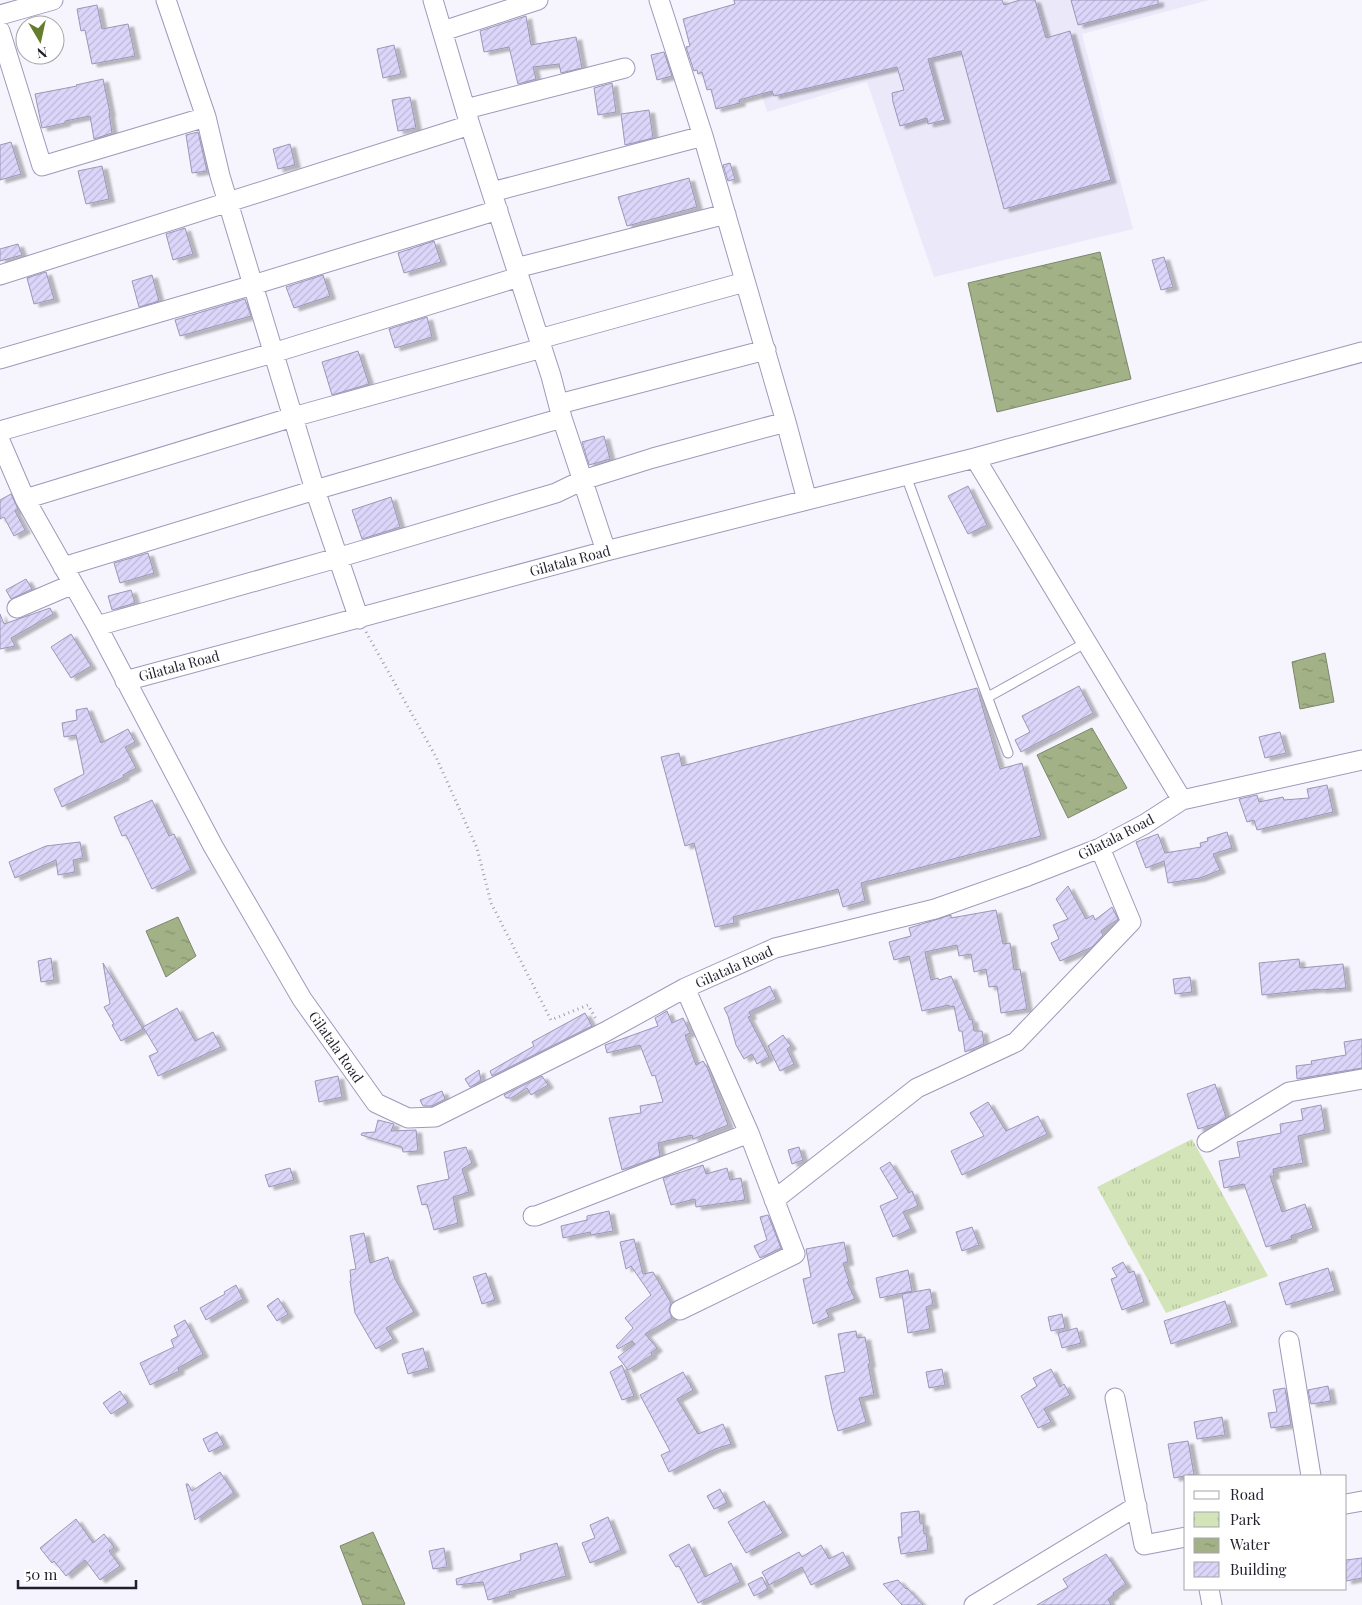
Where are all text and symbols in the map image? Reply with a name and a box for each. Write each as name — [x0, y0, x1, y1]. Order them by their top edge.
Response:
north arrow — [15, 15, 65, 65]
text: N — [36, 43, 49, 64]
street label: Gilatala Road — [527, 541, 612, 580]
street label: Gilatala Road — [136, 646, 221, 685]
street label: Gilatala Road — [1074, 809, 1157, 864]
street label: Gilatala Road — [692, 941, 776, 992]
street label: Gilatala Road — [305, 1007, 368, 1086]
legend — [1184, 1475, 1347, 1590]
text: Road — [1230, 1484, 1264, 1504]
text: Park — [1230, 1509, 1262, 1529]
text: Water — [1229, 1534, 1270, 1554]
scale bar — [18, 1558, 135, 1590]
text: Building — [1230, 1559, 1287, 1579]
text: 50 m — [25, 1564, 58, 1584]

